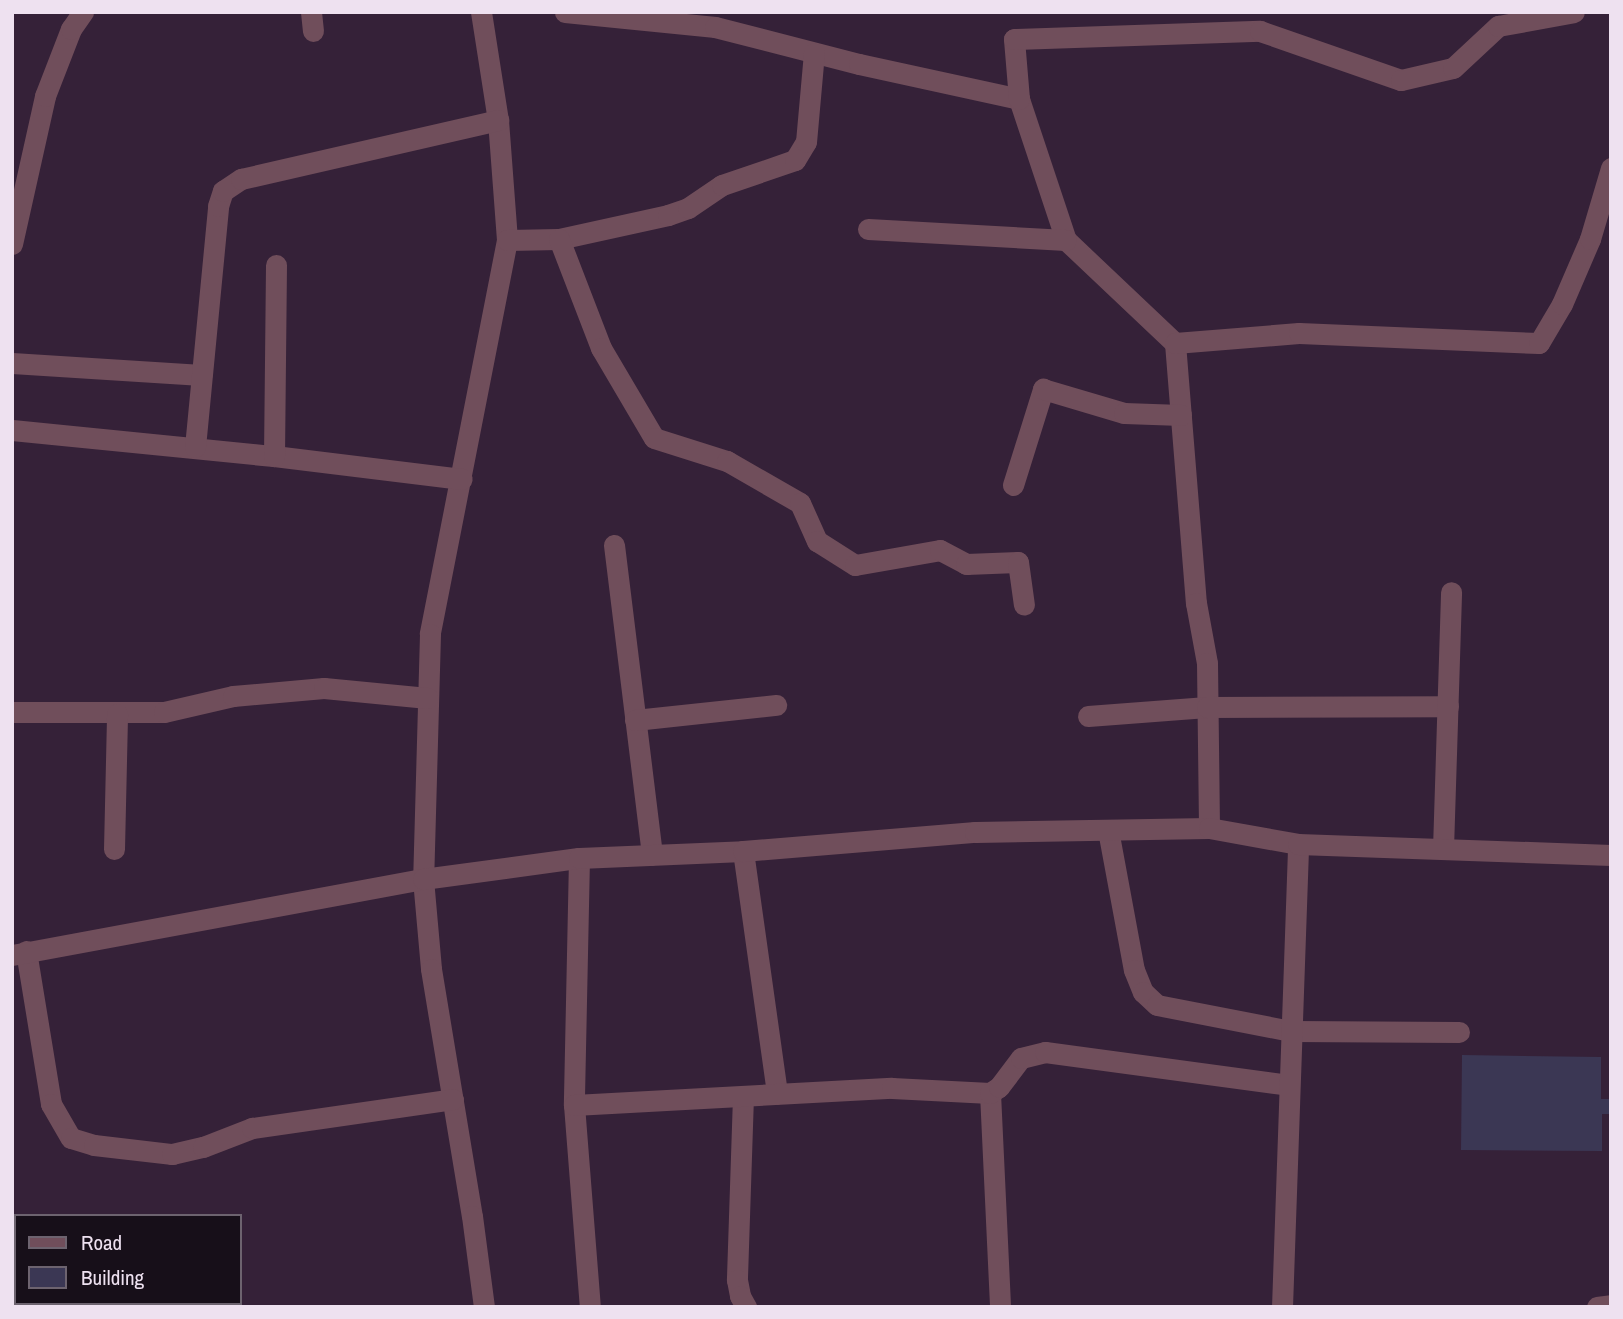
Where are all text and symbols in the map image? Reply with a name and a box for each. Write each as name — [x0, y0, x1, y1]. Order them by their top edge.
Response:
legend — [14, 1214, 242, 1305]
text: Road — [81, 1228, 122, 1257]
text: Building — [81, 1263, 144, 1292]

